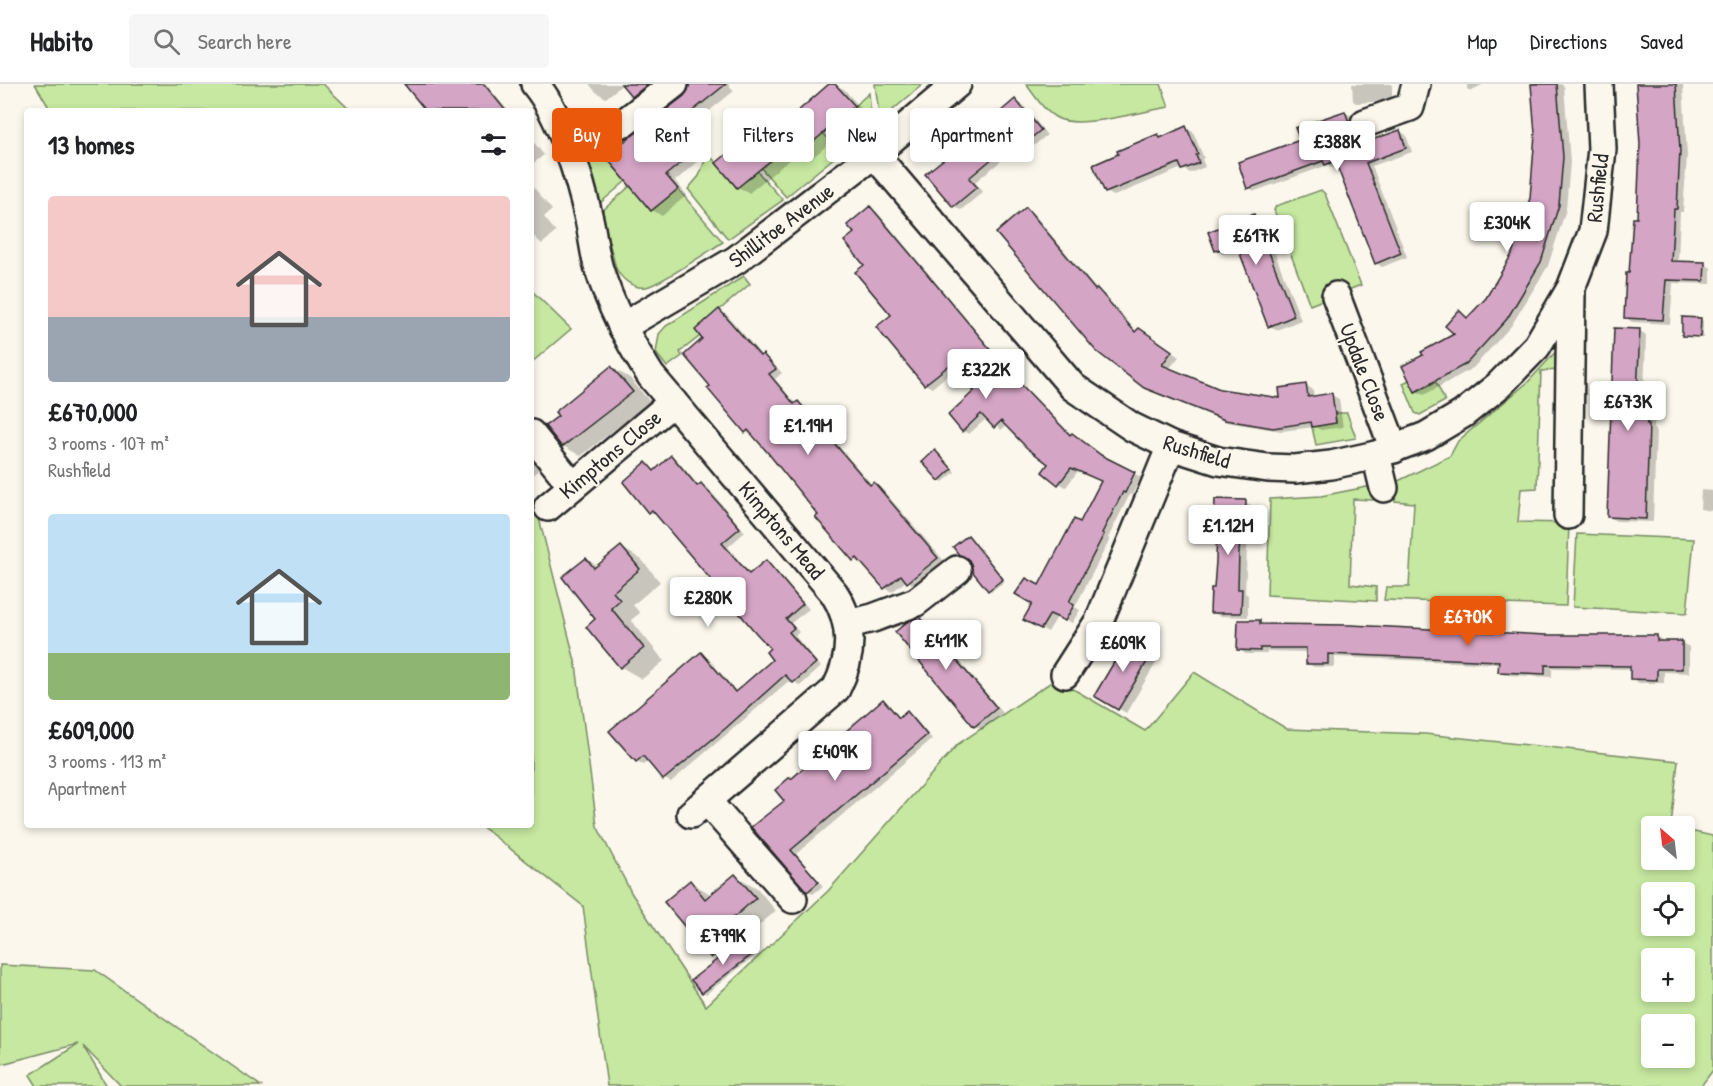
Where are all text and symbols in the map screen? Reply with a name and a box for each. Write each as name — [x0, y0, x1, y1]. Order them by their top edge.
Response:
search box — [129, 14, 549, 68]
text: Habito — [30, 22, 93, 60]
icon: search — [150, 25, 183, 58]
text: Search here — [198, 26, 292, 56]
text: Map — [1467, 27, 1497, 56]
text: Directions — [1530, 27, 1607, 56]
text: Saved — [1640, 27, 1683, 56]
chip: Buy — [552, 108, 622, 162]
chip: Rent — [634, 108, 711, 162]
chip: Filters — [723, 108, 814, 162]
chip: New — [826, 108, 898, 162]
chip: Apartment — [910, 108, 1034, 162]
pin: £388K — [1295, 121, 1379, 172]
text: 13 homes — [48, 127, 135, 162]
text: £388K — [1313, 127, 1361, 154]
icon: filters — [477, 128, 510, 161]
street label: Rushfield — [1579, 152, 1616, 224]
street label: Shillitoe Avenue — [722, 175, 840, 275]
pin: £304K — [1465, 202, 1549, 253]
text: £304K — [1484, 208, 1530, 235]
pin: £617K — [1214, 215, 1298, 266]
text: £617K — [1233, 221, 1279, 248]
icon: home — [225, 235, 333, 343]
street label: Updale Close — [1333, 319, 1397, 425]
pin: £322K — [944, 349, 1028, 400]
text: £322K — [961, 355, 1011, 382]
pin: £673K — [1586, 381, 1670, 432]
text: £673K — [1604, 387, 1652, 414]
text: £670,000 — [48, 394, 137, 429]
street label: Kimptons Close — [553, 402, 668, 506]
pin: £1.19M — [759, 405, 857, 456]
text: £1.19M — [783, 411, 833, 438]
street label: Rushfield — [1160, 427, 1235, 475]
text: 3 rooms · 107 m² — [48, 429, 169, 456]
text: Rushfield — [48, 456, 110, 483]
street label: Kimptons Mead — [732, 474, 832, 586]
pin: £1.12M — [1179, 505, 1277, 556]
text: £1.12M — [1202, 511, 1254, 538]
icon: home — [225, 553, 333, 661]
pin: £280K — [666, 577, 750, 628]
text: £280K — [684, 583, 732, 610]
pin: £670K — [1426, 596, 1510, 647]
text: £670K — [1444, 602, 1492, 629]
pin: £411K — [904, 620, 988, 671]
pin: £609K — [1081, 622, 1165, 673]
text: £411K — [924, 626, 968, 653]
text: £609K — [1100, 628, 1146, 655]
text: £609,000 — [48, 712, 134, 747]
pin: £409K — [793, 731, 877, 782]
text: £409K — [812, 737, 858, 764]
text: 3 rooms · 113 m² — [48, 747, 166, 774]
text: Apartment — [48, 774, 126, 801]
north arrow — [1641, 816, 1695, 870]
map controls — [1641, 816, 1695, 1068]
button: locate — [1641, 882, 1695, 936]
pin: £799K — [681, 915, 765, 966]
text: £799K — [700, 921, 746, 948]
button: + — [1641, 948, 1695, 1002]
button: − — [1641, 1014, 1695, 1068]

